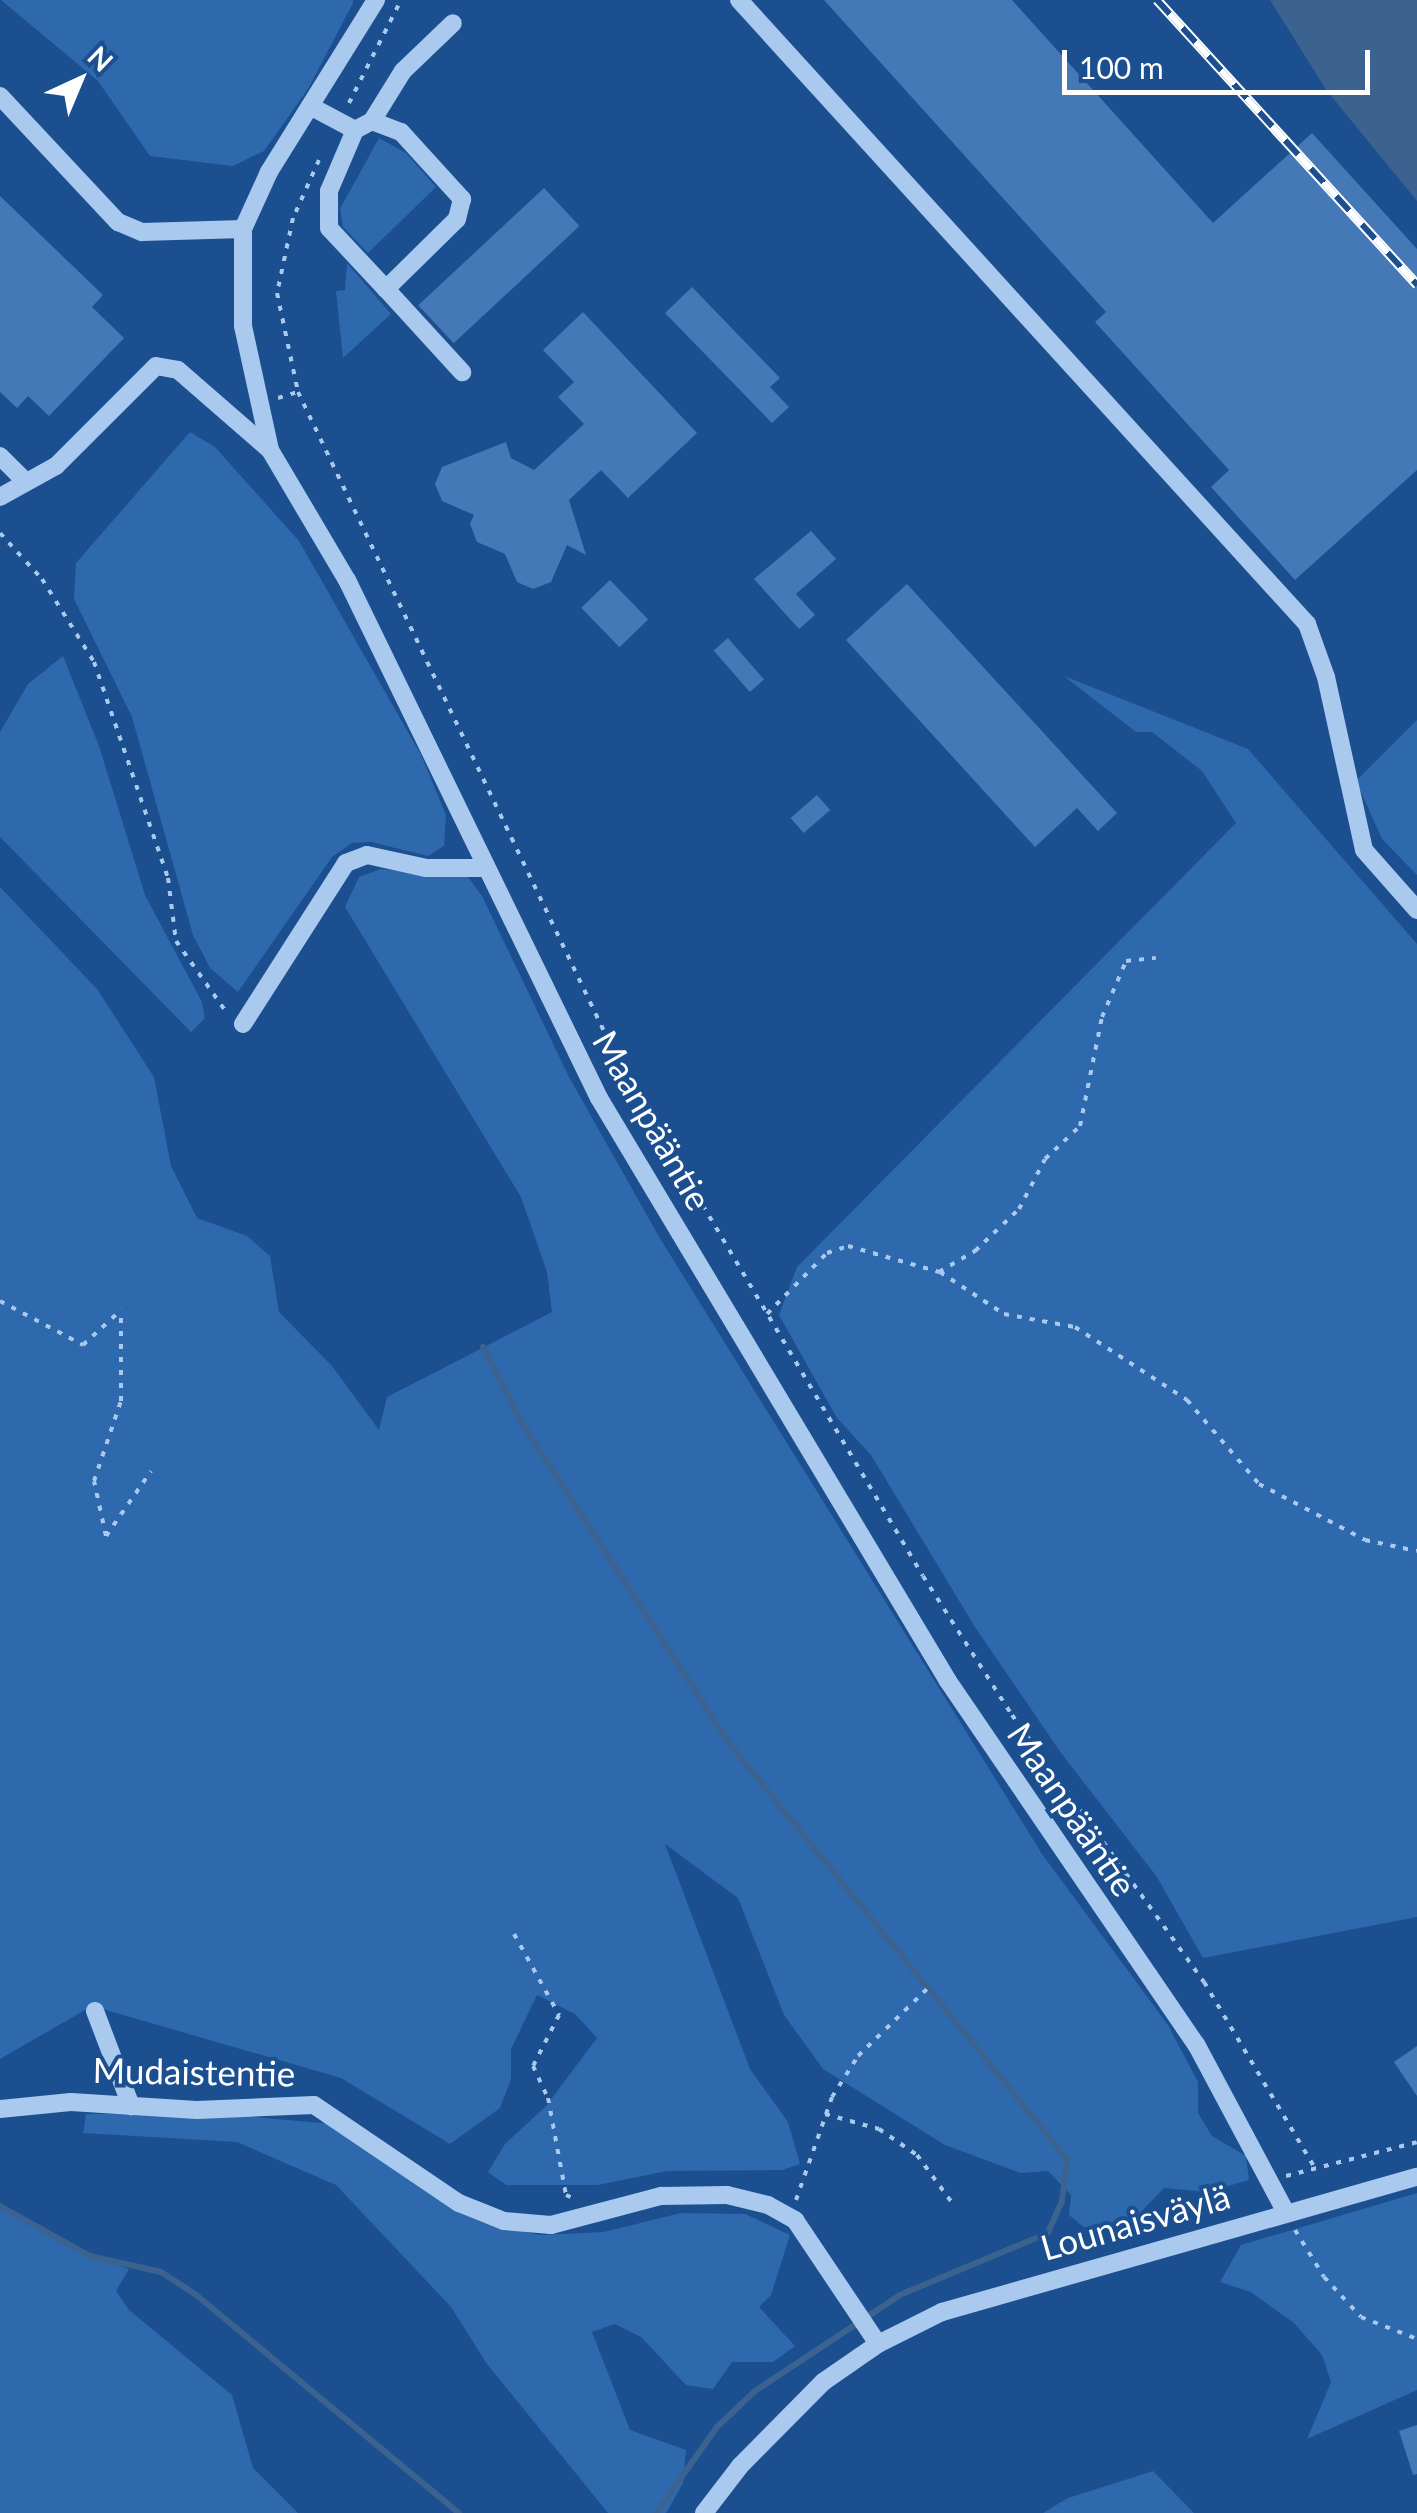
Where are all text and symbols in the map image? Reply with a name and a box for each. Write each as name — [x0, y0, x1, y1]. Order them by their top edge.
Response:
north arrow — [30, 30, 130, 130]
scale bar — [1067, 30, 1374, 92]
text: N — [81, 39, 120, 78]
text: 100 m — [1079, 49, 1164, 85]
street label: Maanpääntie — [585, 1023, 721, 1217]
street label: Maanpääntie — [1000, 1714, 1146, 1904]
street label: Mudaistentie — [92, 2048, 296, 2094]
street label: Lounaisväylä — [1036, 2174, 1234, 2268]

